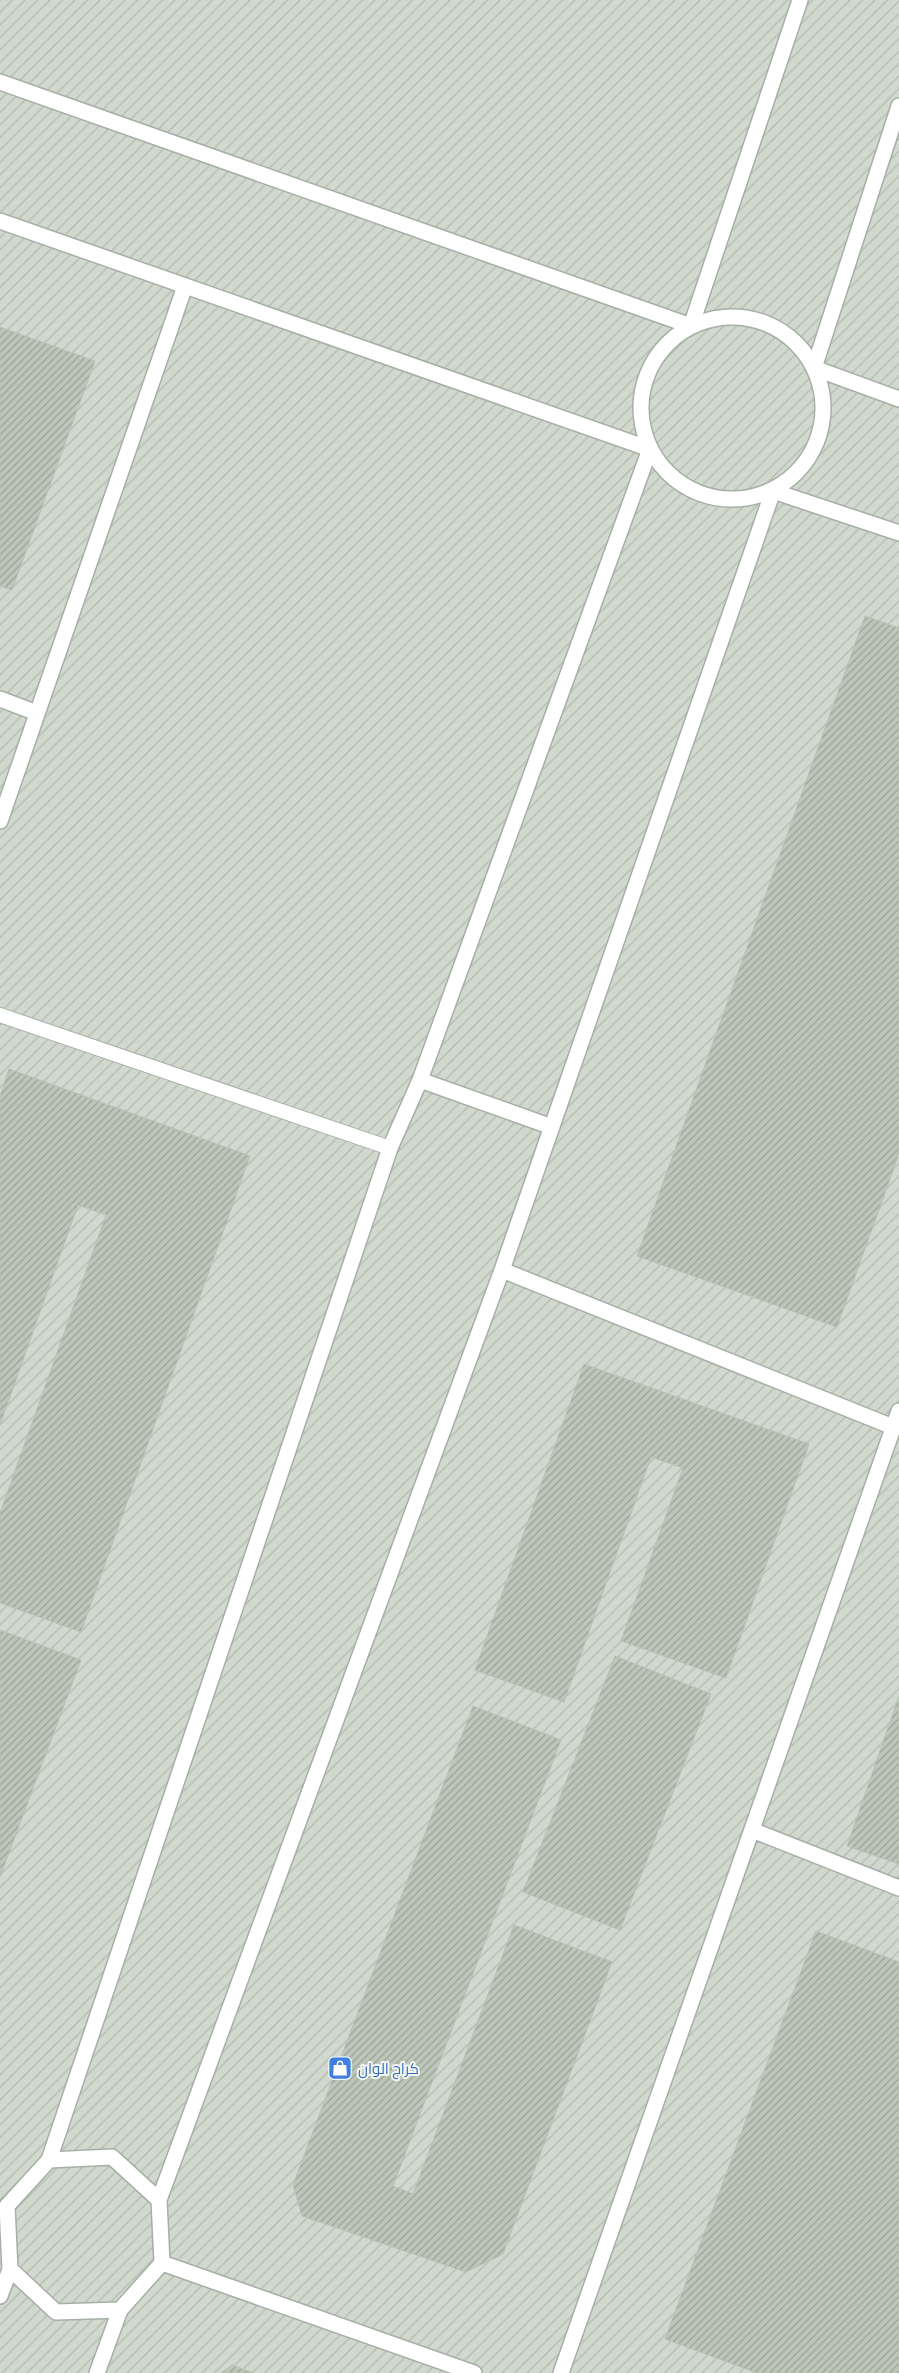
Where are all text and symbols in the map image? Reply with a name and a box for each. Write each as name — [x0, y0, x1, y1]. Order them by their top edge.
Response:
shop icon: كراج الوان — [327, 2055, 353, 2081]
place label: كراج الوان — [358, 2057, 419, 2080]

